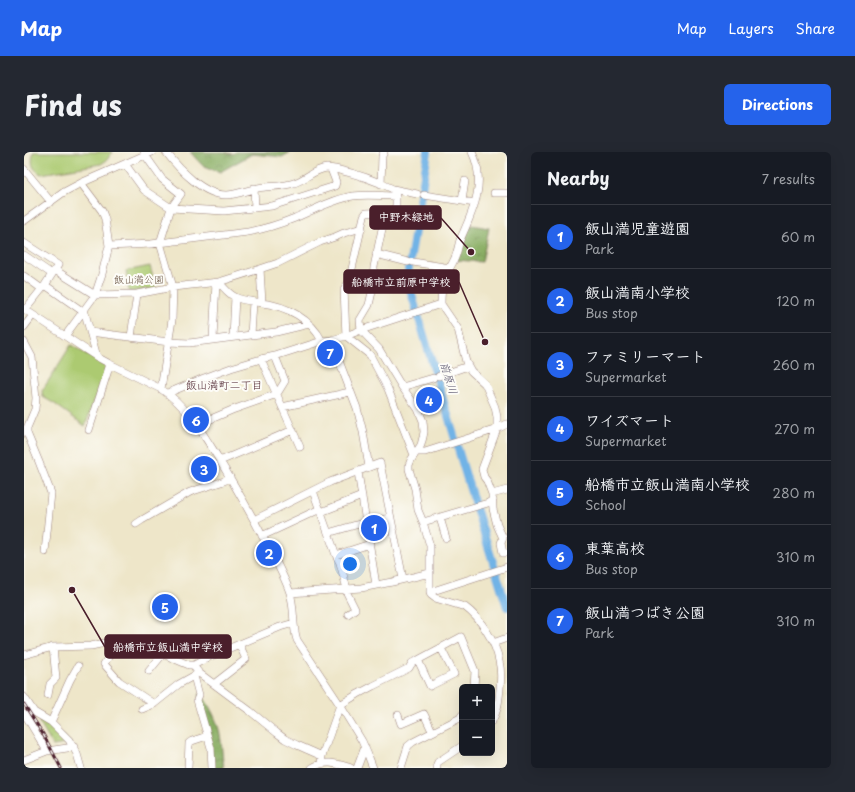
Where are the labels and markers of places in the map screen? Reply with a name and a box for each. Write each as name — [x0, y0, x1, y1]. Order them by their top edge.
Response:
callout: 中野木緑地 — [370, 206, 441, 229]
callout: 船橋市立前原中学校 — [344, 270, 459, 293]
pin: 7 — [317, 338, 343, 368]
pin: 4 — [416, 385, 442, 415]
pin: 6 — [183, 405, 209, 435]
pin: 3 — [191, 454, 217, 484]
pin: 1 — [361, 513, 387, 543]
pin: 2 — [256, 538, 282, 568]
pin: 5 — [152, 592, 178, 622]
callout: 船橋市立飯山満中学校 — [105, 635, 231, 658]

